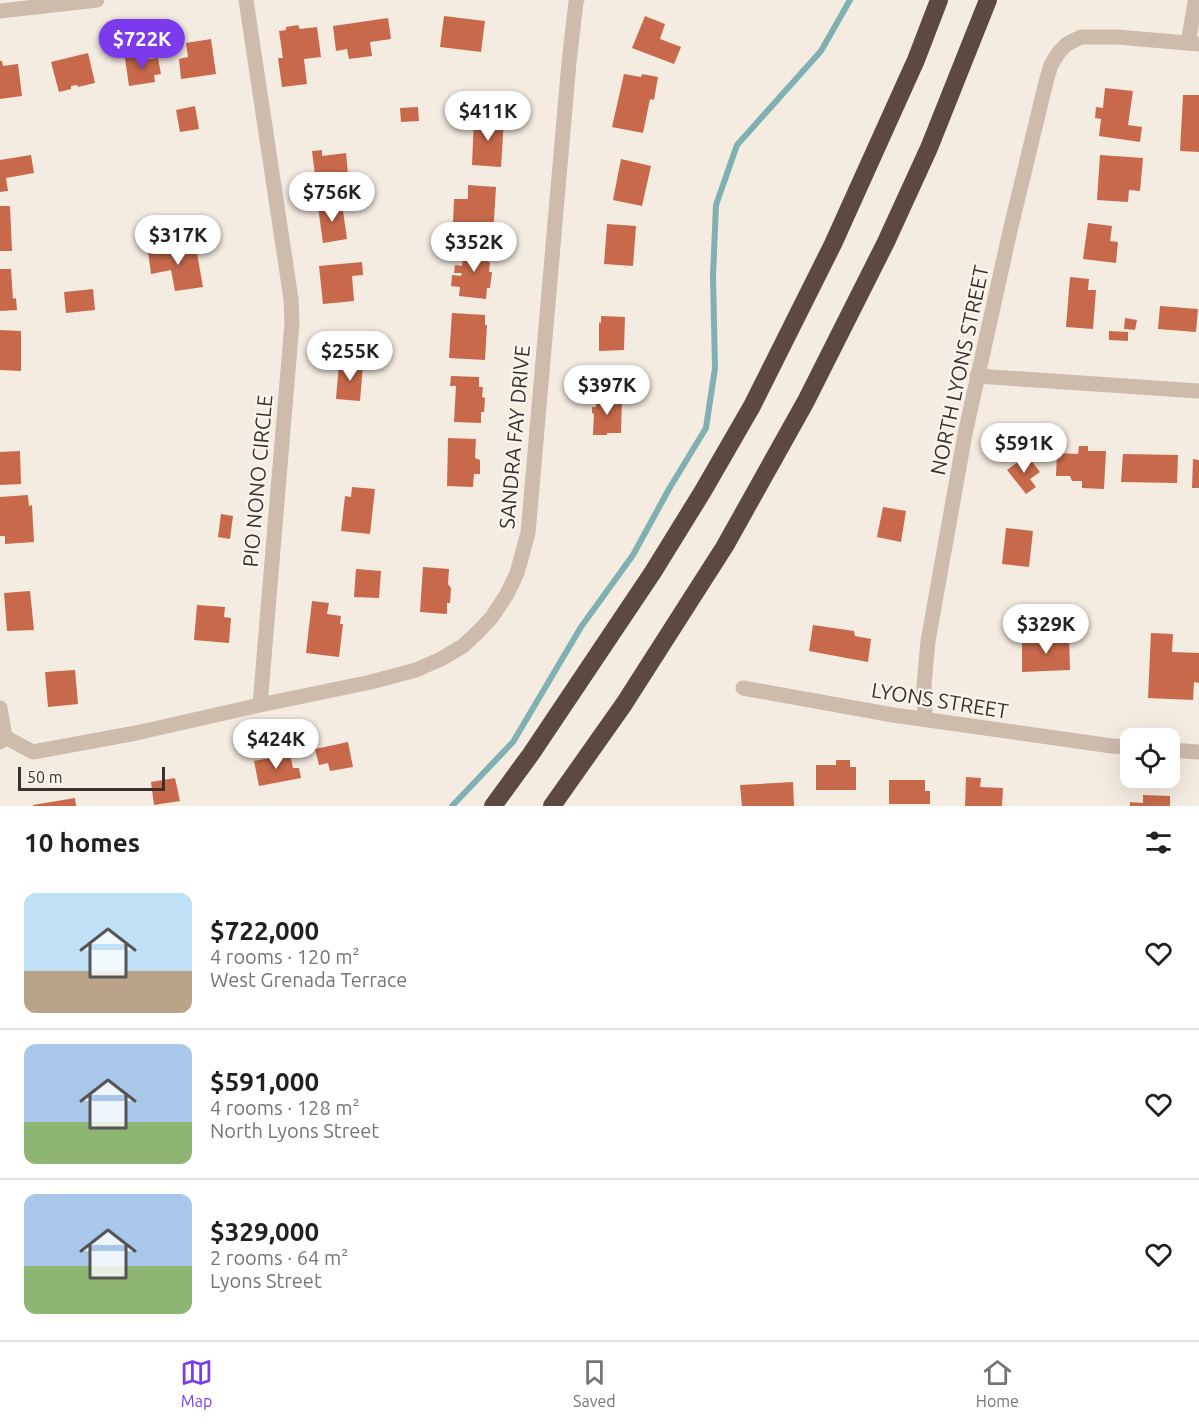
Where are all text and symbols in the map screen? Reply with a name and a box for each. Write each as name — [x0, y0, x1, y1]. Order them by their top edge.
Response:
pin: $722K — [100, 19, 184, 70]
text: $722K — [113, 27, 171, 50]
pin: $411K — [446, 91, 530, 142]
text: $411K — [459, 99, 517, 122]
pin: $756K — [290, 172, 374, 223]
text: $756K — [303, 180, 361, 203]
pin: $317K — [136, 215, 220, 266]
pin: $352K — [432, 222, 516, 273]
text: $317K — [149, 223, 207, 246]
text: $352K — [445, 230, 503, 253]
street label: NORTH LYONS STREET — [925, 263, 993, 477]
pin: $255K — [308, 331, 392, 382]
text: $255K — [321, 339, 379, 362]
street label: SANDRA FAY DRIVE — [494, 344, 534, 530]
pin: $397K — [565, 365, 649, 416]
text: $397K — [578, 373, 636, 396]
street label: PIO NONO CIRCLE — [238, 394, 276, 568]
pin: $591K — [982, 423, 1066, 474]
text: $591K — [995, 431, 1053, 454]
pin: $329K — [1004, 604, 1088, 655]
text: $329K — [1017, 612, 1075, 635]
street label: LYONS STREET — [870, 677, 1010, 723]
pin: $424K — [234, 719, 318, 770]
text: $424K — [247, 727, 305, 750]
map controls — [1120, 728, 1180, 788]
button: locate — [1120, 728, 1180, 788]
scale bar — [18, 764, 165, 792]
text: 50 m — [27, 768, 63, 786]
icon: filters — [1142, 826, 1175, 859]
text: 10 homes — [24, 828, 140, 857]
text: $722,000 — [210, 916, 319, 945]
icon: home — [72, 917, 144, 989]
icon: heart — [1142, 937, 1175, 970]
text: 4 rooms · 120 m² — [210, 945, 360, 968]
text: West Grenada Terrace — [210, 968, 407, 991]
text: $591,000 — [210, 1067, 319, 1096]
icon: home — [72, 1068, 144, 1140]
icon: heart — [1142, 1088, 1175, 1121]
text: 4 rooms · 128 m² — [210, 1096, 360, 1119]
text: North Lyons Street — [210, 1119, 379, 1142]
text: $329,000 — [210, 1217, 319, 1246]
icon: home — [72, 1218, 144, 1290]
icon: heart — [1142, 1238, 1175, 1271]
text: 2 rooms · 64 m² — [210, 1246, 348, 1269]
text: Lyons Street — [210, 1269, 322, 1292]
tab: Map — [180, 1356, 213, 1410]
tab: Saved — [573, 1356, 616, 1410]
tab: Home — [976, 1356, 1019, 1410]

